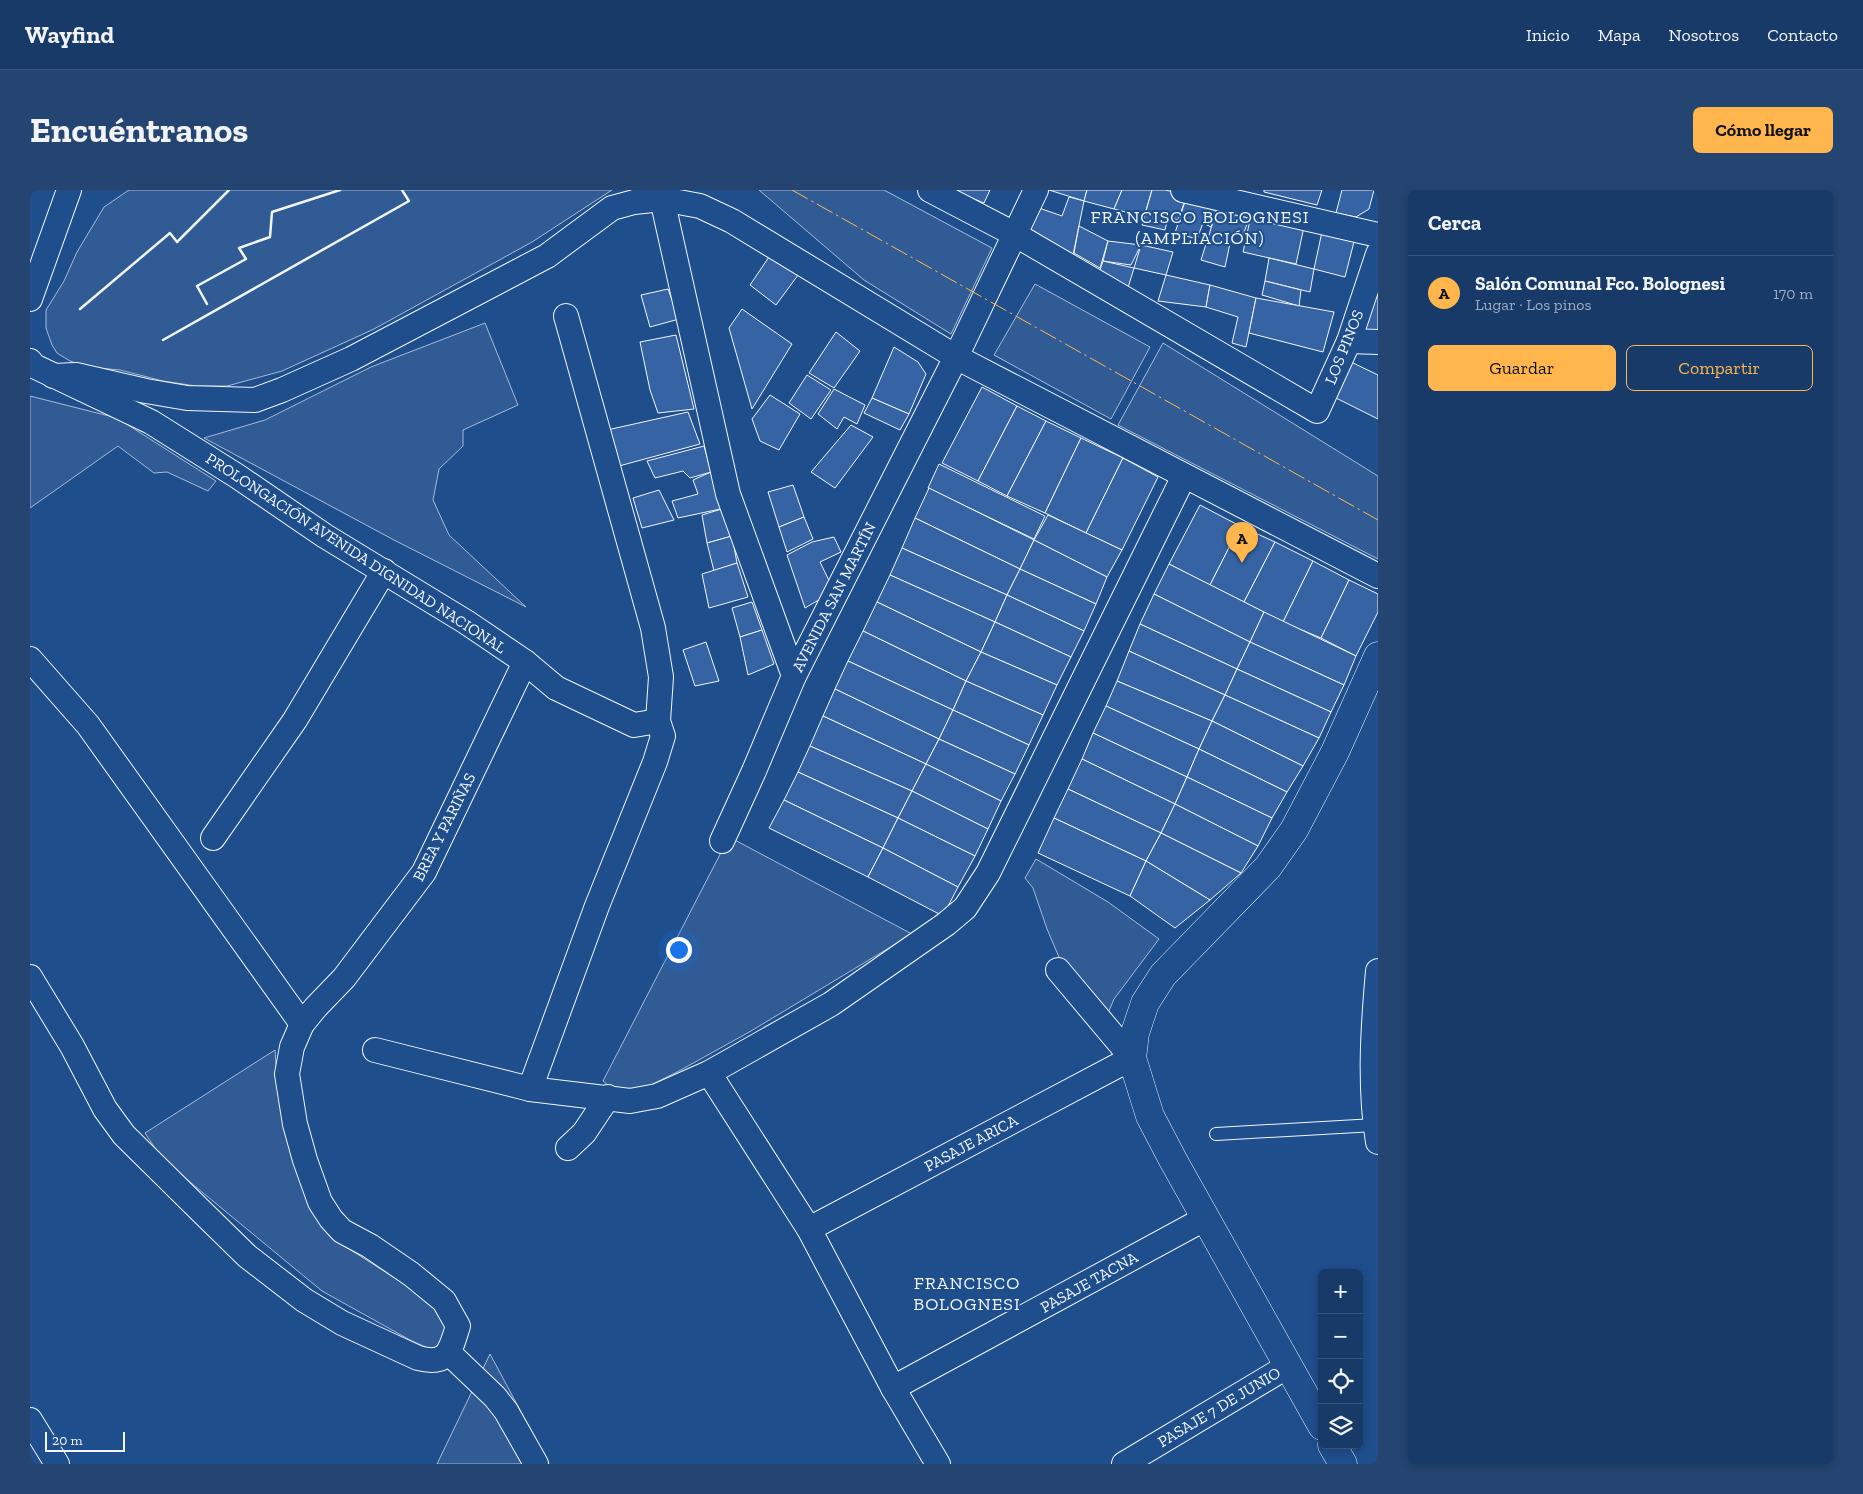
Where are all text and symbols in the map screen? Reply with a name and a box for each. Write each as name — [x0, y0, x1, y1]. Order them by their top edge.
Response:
text: Wayfind — [25, 20, 114, 49]
text: Inicio — [1526, 24, 1570, 46]
text: Mapa — [1598, 24, 1641, 46]
text: Nosotros — [1669, 24, 1739, 46]
text: Contacto — [1767, 24, 1838, 46]
button: Cómo llegar — [1693, 107, 1833, 153]
text: Encuéntranos — [30, 109, 248, 151]
district label: FRANCISCO BOLOGNESI (AMPLIACIÓN) — [1090, 206, 1310, 249]
text: Cerca — [1428, 210, 1481, 235]
text: Salón Comunal Fco. Bolognesi — [1475, 272, 1725, 295]
text: A — [1439, 284, 1450, 303]
text: 170 m — [1773, 284, 1813, 303]
text: Lugar · Los pinos — [1475, 295, 1592, 314]
street label: LOS PINOS — [1320, 307, 1368, 387]
button: Guardar — [1428, 345, 1616, 391]
button: Compartir — [1626, 345, 1813, 391]
street label: PROLONGACIÓN AVENIDA DIGNIDAD NACIONAL — [202, 449, 510, 657]
street label: AVENIDA SAN MARTÍN — [788, 519, 880, 675]
pin: A — [1226, 522, 1258, 563]
street label: BREA Y PARIÑAS — [409, 770, 479, 884]
your location — [666, 937, 692, 963]
street label: PASAJE ARICA — [921, 1110, 1022, 1176]
street label: PASAJE TACNA — [1037, 1247, 1142, 1317]
map controls — [1318, 1269, 1363, 1449]
button: + — [1318, 1269, 1363, 1314]
district label: FRANCISCO BOLOGNESI — [913, 1272, 1021, 1315]
button: − — [1318, 1314, 1363, 1359]
button: locate — [1318, 1359, 1363, 1404]
street label: PASAJE 7 DE JUNIO — [1154, 1363, 1284, 1451]
button: layers — [1318, 1404, 1363, 1449]
scale bar — [45, 1429, 125, 1452]
text: 20 m — [52, 1432, 83, 1449]

